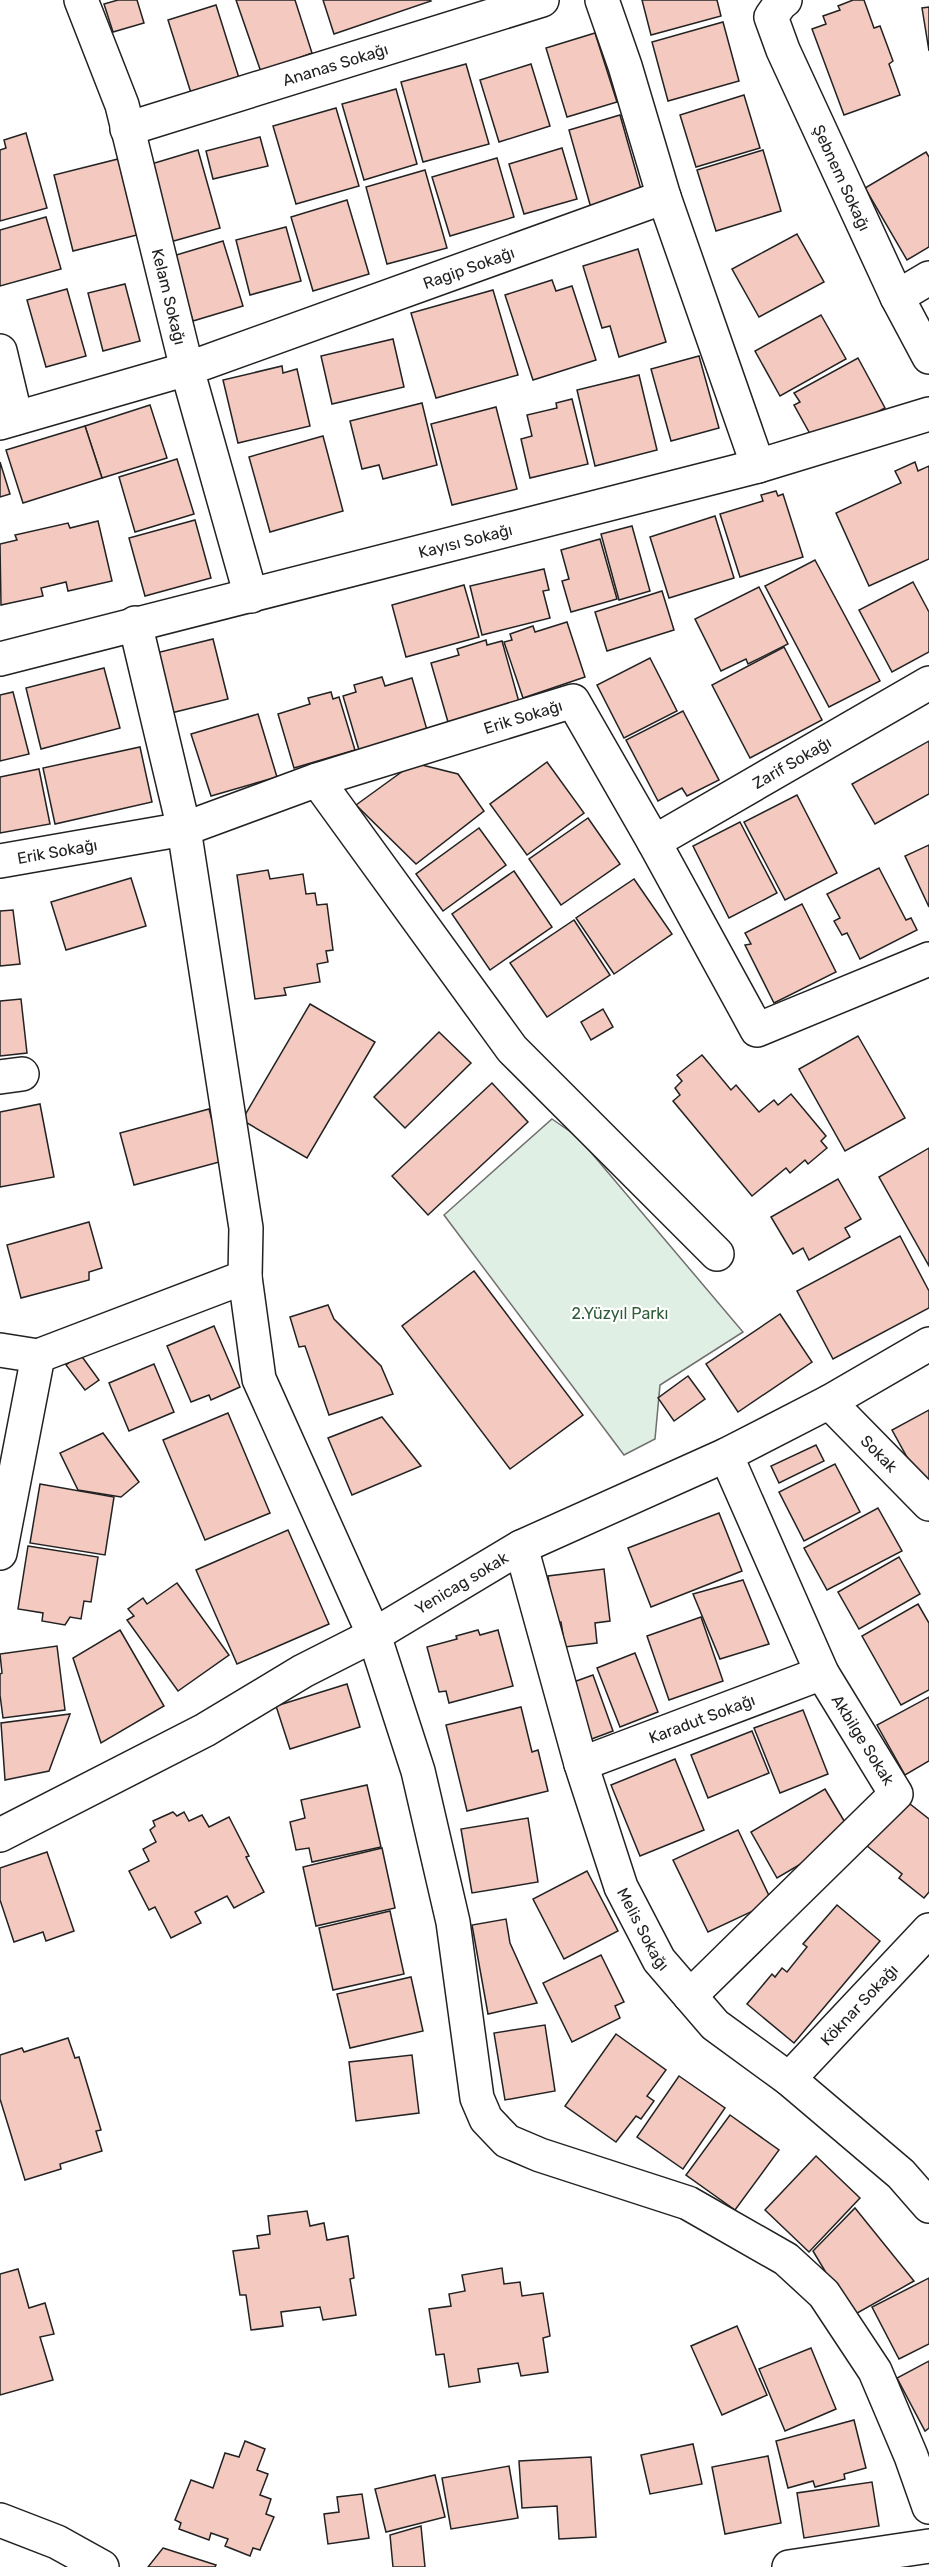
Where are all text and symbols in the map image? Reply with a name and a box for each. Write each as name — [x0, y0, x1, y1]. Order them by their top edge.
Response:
street label: Ananas Sokağı — [280, 39, 390, 90]
street label: Şebnem Sokağı — [809, 122, 875, 234]
street label: Ragip Sokağı — [420, 242, 517, 293]
street label: Kelam Sokağı — [148, 246, 190, 347]
street label: Kayısı Sokağı — [416, 519, 514, 562]
street label: Erik Sokağı — [481, 695, 565, 738]
street label: Zarif Sokağı — [749, 732, 834, 793]
street label: Erik Sokağı — [16, 835, 99, 867]
park label: 2.Yüzyıl Parkı — [572, 1304, 668, 1323]
street label: Sokak — [857, 1431, 902, 1476]
street label: Yenicag sokak — [411, 1547, 512, 1618]
street label: Karadut Sokağı — [646, 1690, 757, 1747]
street label: Akbilge Sokak — [828, 1691, 899, 1789]
street label: Melis Sokağı — [613, 1884, 673, 1974]
street label: Köknar Sokağı — [816, 1960, 901, 2049]

